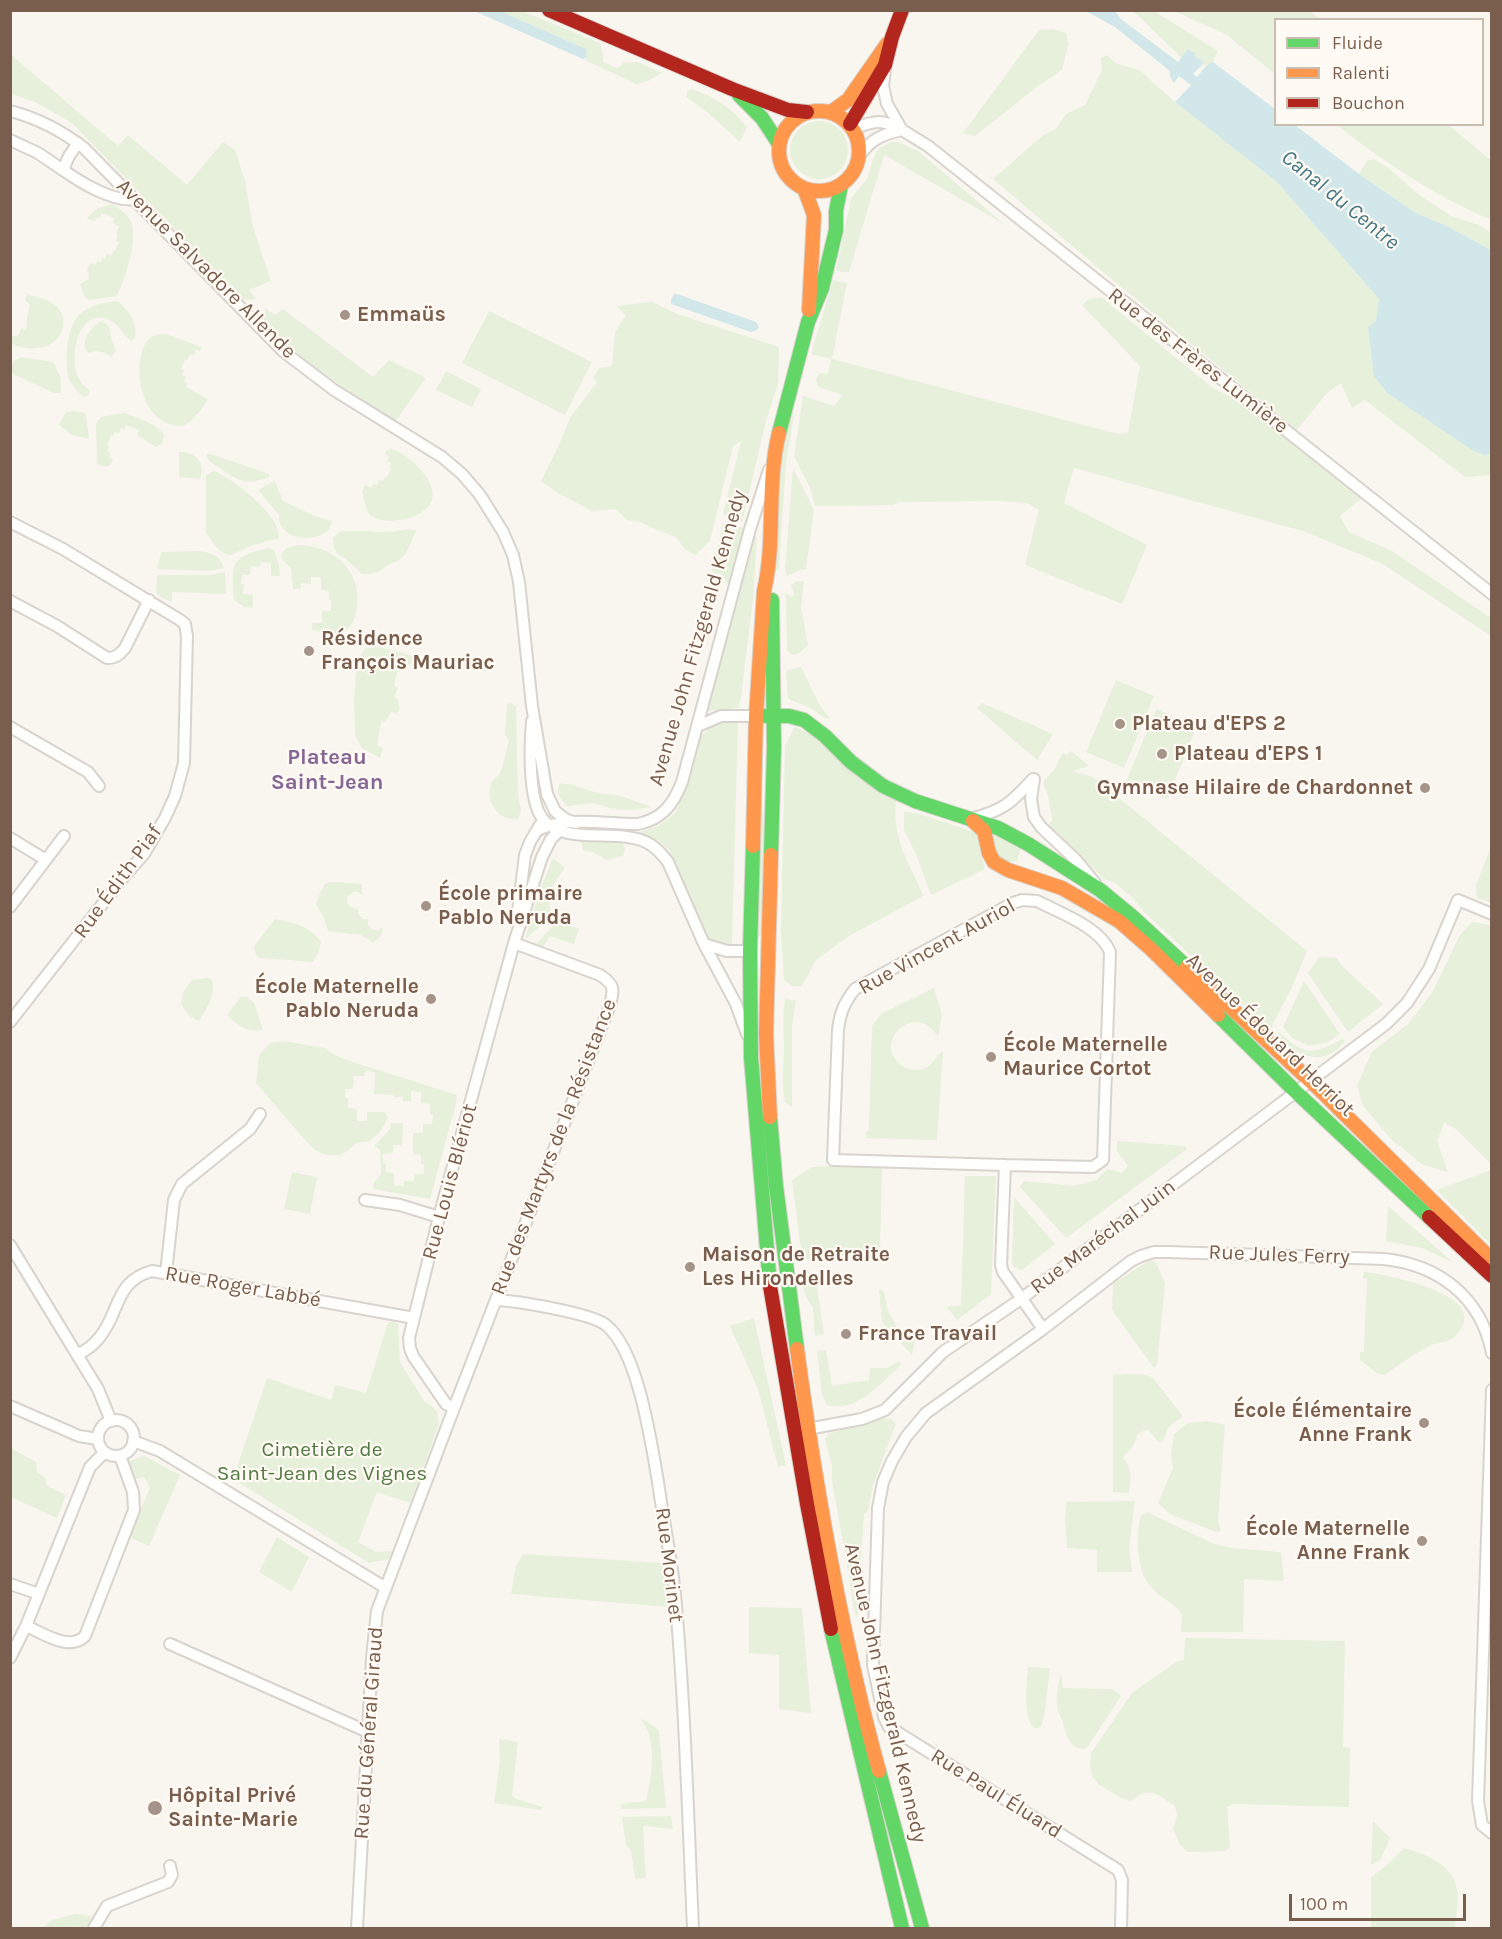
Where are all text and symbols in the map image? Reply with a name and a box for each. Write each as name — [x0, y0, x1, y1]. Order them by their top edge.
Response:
legend — [1274, 18, 1484, 126]
text: Fluide — [1332, 32, 1383, 54]
text: Ralenti — [1332, 62, 1390, 84]
text: Bouchon — [1332, 92, 1405, 114]
water label: Canal du Centre — [1276, 144, 1404, 256]
street label: Avenue Salvadore Allende — [111, 174, 301, 364]
street label: Rue des Frères Lumière — [1103, 283, 1293, 439]
place label: Emmaüs — [357, 302, 446, 328]
marker: Emmaüs — [338, 308, 352, 322]
street label: Avenue John Fitzgerald Kennedy — [644, 487, 752, 789]
place label: Résidence François Mauriac — [321, 626, 495, 676]
marker: Résidence François Mauriac — [302, 644, 316, 658]
place label: Plateau d'EPS 2 — [1132, 711, 1286, 737]
marker: Plateau d'EPS 2 — [1113, 717, 1127, 731]
place label: Plateau d'EPS 1 — [1174, 741, 1322, 767]
district label: Plateau Saint-Jean — [271, 745, 383, 796]
marker: Plateau d'EPS 1 — [1155, 747, 1169, 761]
place label: Gymnase Hilaire de Chardonnet — [1097, 775, 1413, 801]
marker: Gymnase Hilaire de Chardonnet — [1418, 781, 1432, 795]
street label: Rue Édith Piaf — [68, 820, 168, 944]
place label: École primaire Pablo Neruda — [438, 881, 583, 931]
street label: Rue Vincent Auriol — [854, 893, 1020, 1001]
marker: École primaire Pablo Neruda — [419, 899, 433, 913]
street label: Avenue Édouard Herriot — [1180, 948, 1360, 1122]
place label: École Maternelle Pablo Neruda — [254, 974, 419, 1024]
marker: École Maternelle Pablo Neruda — [424, 992, 438, 1006]
street label: Rue des Martyrs de la Résistance — [486, 995, 622, 1299]
place label: École Maternelle Maurice Cortot — [1003, 1032, 1168, 1082]
marker: École Maternelle Maurice Cortot — [984, 1050, 998, 1064]
street label: Rue Louis Blériot — [417, 1101, 483, 1263]
street label: Rue Maréchal Juin — [1025, 1174, 1181, 1300]
street label: Rue Jules Ferry — [1208, 1240, 1350, 1270]
place label: Maison de Retraite Les Hirondelles — [702, 1242, 890, 1292]
marker: Maison de Retraite Les Hirondelles — [683, 1260, 697, 1274]
street label: Rue Roger Labbé — [163, 1261, 323, 1313]
place label: France Travail — [858, 1321, 997, 1347]
marker: France Travail — [839, 1327, 853, 1341]
place label: École Élémentaire Anne Frank — [1233, 1398, 1412, 1448]
marker: École Élémentaire Anne Frank — [1417, 1416, 1431, 1430]
park label: Cimetière de Saint-Jean des Vignes — [217, 1437, 427, 1487]
street label: Rue Morinet — [649, 1506, 689, 1624]
place label: École Maternelle Anne Frank — [1245, 1516, 1410, 1566]
marker: École Maternelle Anne Frank — [1415, 1534, 1429, 1548]
street label: Avenue John Fitzgerald Kennedy — [838, 1541, 932, 1845]
street label: Rue du Général Giraud — [349, 1626, 389, 1840]
street label: Rue Paul Éluard — [926, 1744, 1066, 1844]
place label: Hôpital Privé Sainte-Marie — [168, 1783, 298, 1833]
marker: Hôpital Privé Sainte-Marie — [146, 1799, 164, 1817]
scale bar — [1292, 1882, 1469, 1920]
text: 100 m — [1300, 1893, 1348, 1915]

